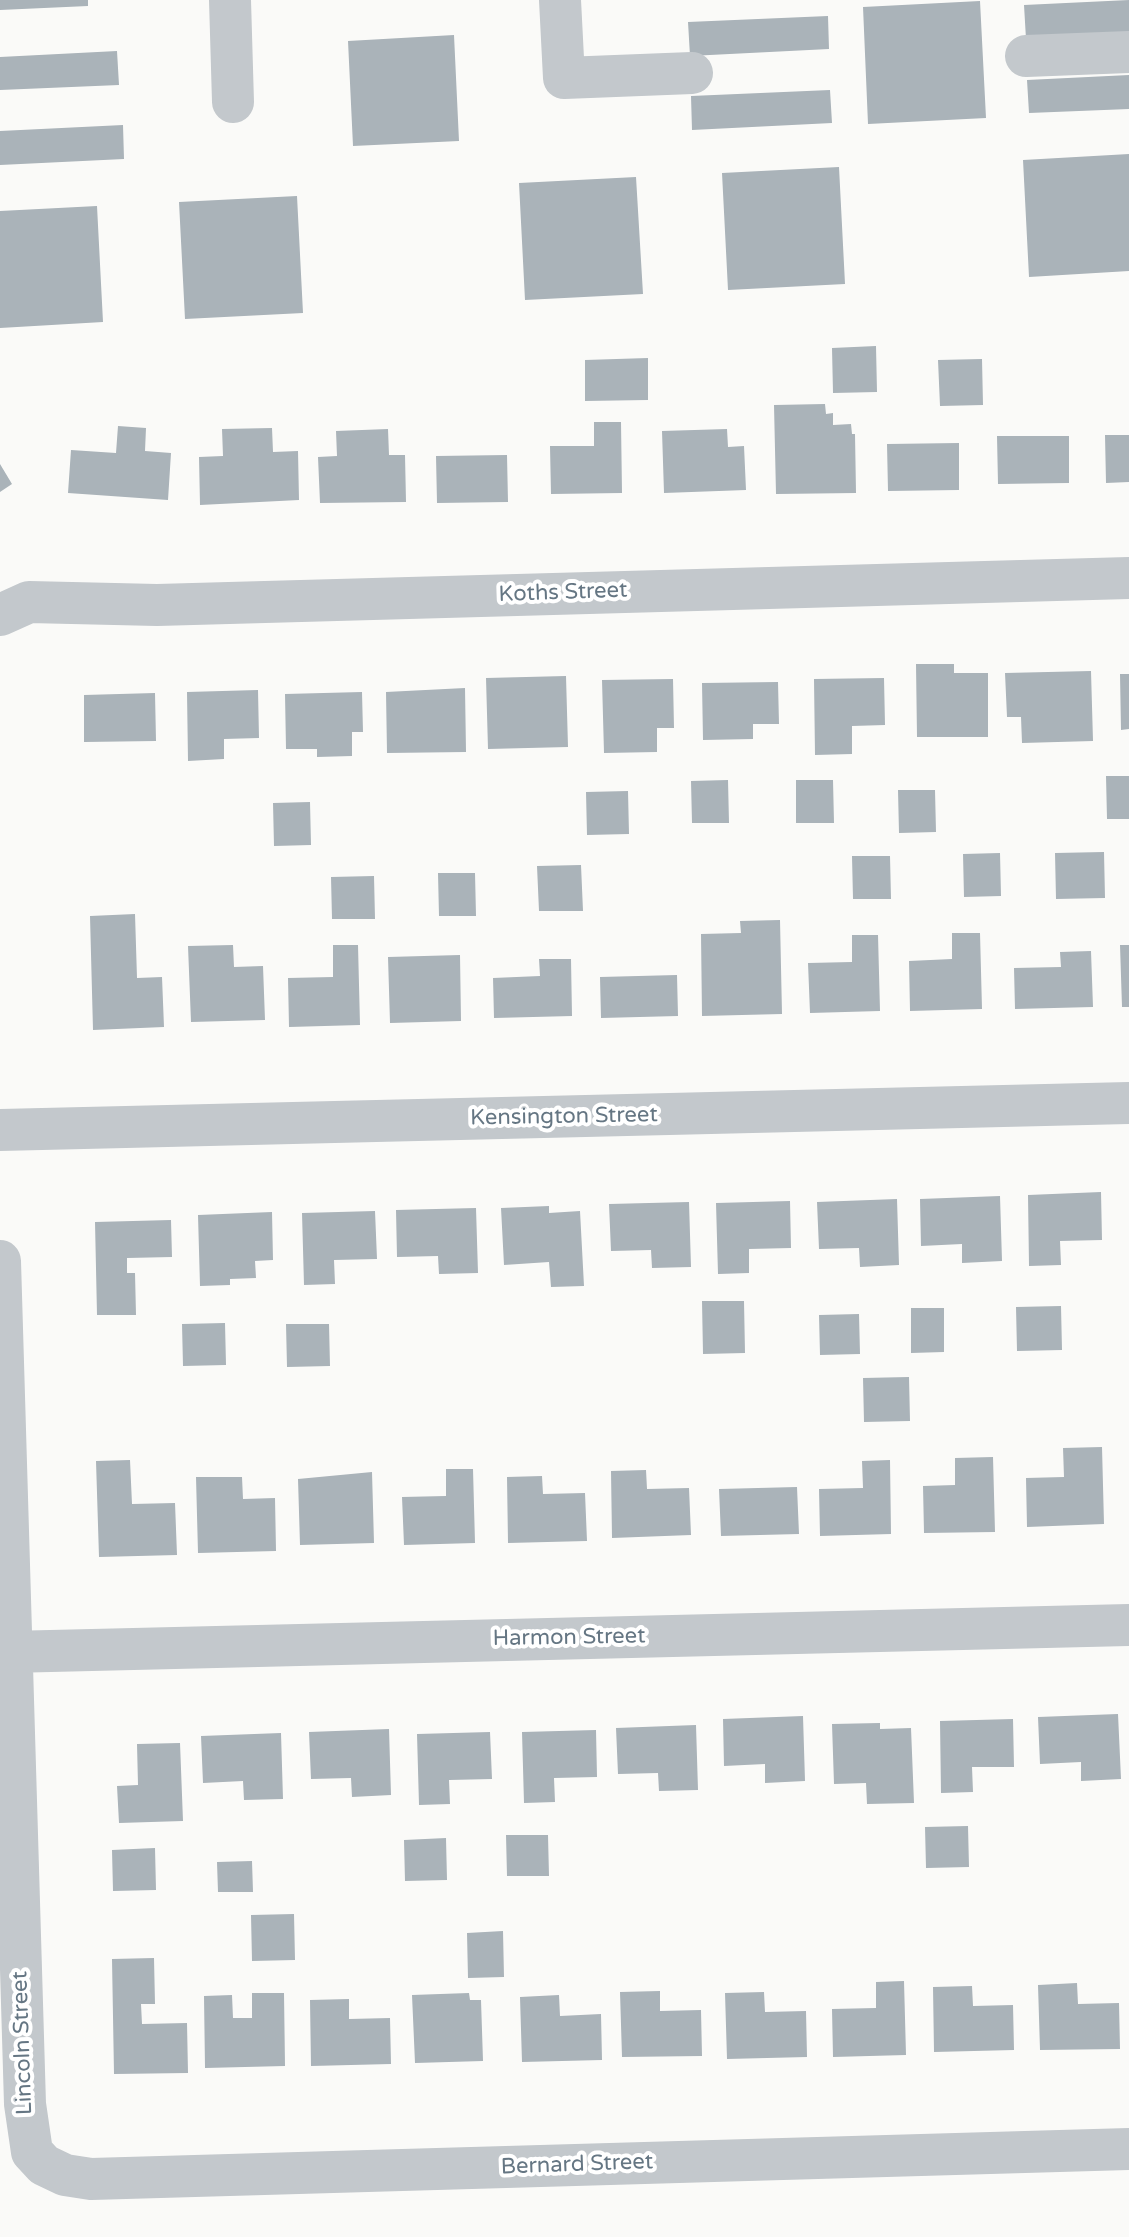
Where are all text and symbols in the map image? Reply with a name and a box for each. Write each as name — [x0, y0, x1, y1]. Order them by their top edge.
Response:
street label: Koths Street — [498, 578, 628, 608]
street label: Kensington Street — [470, 1102, 658, 1132]
street label: Harmon Street — [492, 1623, 646, 1653]
street label: Lincoln Street — [7, 1971, 39, 2115]
street label: Bernard Street — [500, 2149, 654, 2181]

